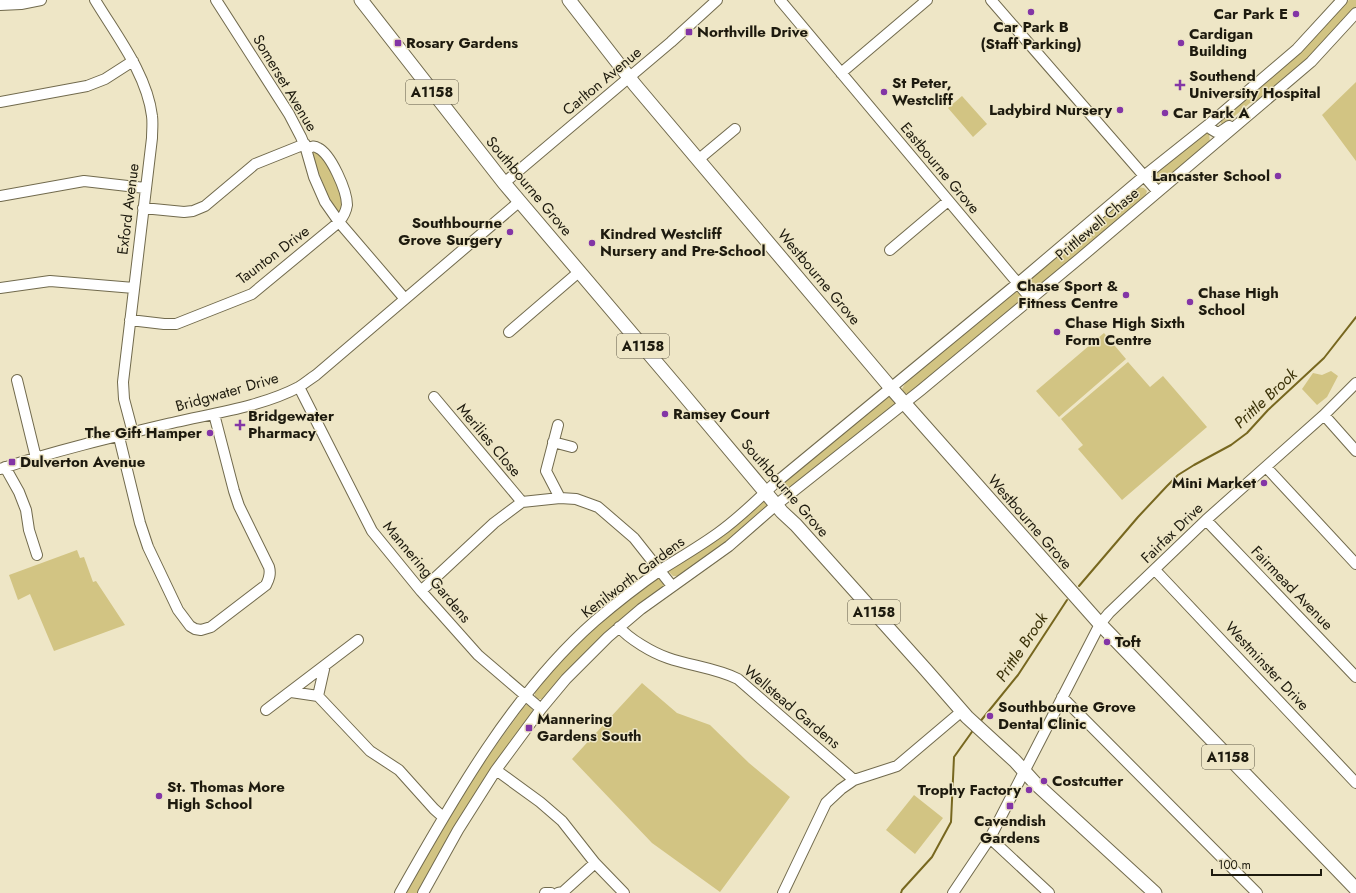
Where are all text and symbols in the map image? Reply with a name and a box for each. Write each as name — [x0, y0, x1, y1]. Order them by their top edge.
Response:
place label: Car Park E — [1213, 3, 1288, 25]
marker: Car Park B (Staff Parking) — [1026, 7, 1036, 17]
marker: Car Park E — [1291, 9, 1301, 19]
place label: Car Park B (Staff Parking) — [981, 16, 1082, 55]
place label: Northville Drive — [697, 21, 808, 43]
place label: Cardigan Building — [1189, 23, 1253, 62]
marker: Northville Drive — [684, 27, 694, 37]
street label: Somerset Avenue — [247, 30, 323, 136]
place label: Rosary Gardens — [406, 32, 518, 54]
marker: Rosary Gardens — [393, 38, 403, 48]
marker: Cardigan Building — [1176, 38, 1186, 48]
street label: Carlton Avenue — [558, 41, 646, 121]
place label: Southend University Hospital — [1189, 65, 1321, 104]
place label: St Peter, Westcliff — [892, 72, 954, 111]
marker: Southend University Hospital — [1174, 79, 1186, 91]
road number: A1158 — [406, 80, 458, 104]
marker: St Peter, Westcliff — [879, 87, 889, 97]
place label: Ladybird Nursery — [989, 99, 1112, 121]
place label: Car Park A — [1173, 102, 1251, 124]
marker: Ladybird Nursery — [1115, 105, 1125, 115]
marker: Car Park A — [1160, 108, 1170, 118]
street label: Eastbourne Grove — [895, 117, 985, 219]
street label: Southbourne Grove — [481, 131, 578, 241]
street label: Exford Avenue — [111, 162, 145, 256]
place label: Lancaster School — [1152, 165, 1270, 187]
marker: Lancaster School — [1273, 171, 1283, 181]
street label: Prittlewell Chase — [1050, 182, 1144, 266]
place label: Southbourne Grove Surgery — [398, 212, 502, 251]
street label: Taunton Drive — [232, 220, 314, 290]
place label: Kindred Westcliff Nursery and Pre-School — [600, 223, 766, 262]
street label: Westbourne Grove — [772, 224, 866, 330]
marker: Southbourne Grove Surgery — [505, 227, 515, 237]
marker: Kindred Westcliff Nursery and Pre-School — [587, 238, 597, 248]
place label: Chase Sport & Fitness Centre — [1017, 275, 1119, 314]
place label: Chase High School — [1198, 282, 1279, 321]
marker: Chase Sport & Fitness Centre — [1121, 290, 1131, 300]
marker: Chase High School — [1185, 297, 1195, 307]
place label: Chase High Sixth Form Centre — [1065, 312, 1185, 351]
marker: Chase High Sixth Form Centre — [1052, 327, 1062, 337]
road number: A1158 — [617, 334, 669, 358]
water label: Prittle Brook — [1229, 362, 1303, 434]
street label: Bridgwater Drive — [173, 367, 281, 417]
street label: Merilies Close — [452, 398, 527, 482]
place label: Ramsey Court — [673, 403, 770, 425]
place label: Bridgewater Pharmacy — [248, 405, 335, 444]
marker: Ramsey Court — [660, 409, 670, 419]
marker: Bridgewater Pharmacy — [235, 420, 245, 430]
place label: The Gift Hamper — [85, 422, 203, 444]
marker: The Gift Hamper — [205, 428, 215, 438]
street label: Southbourne Grove — [736, 434, 834, 542]
place label: Dulverton Avenue — [20, 451, 146, 473]
marker: Dulverton Avenue — [7, 457, 17, 467]
street label: Westbourne Grove — [982, 470, 1078, 575]
place label: Mini Market — [1172, 472, 1256, 494]
marker: Mini Market — [1259, 478, 1269, 488]
street label: Fairfax Drive — [1136, 497, 1208, 568]
street label: Mannering Gardens — [378, 516, 476, 628]
street label: Kenilworth Gardens — [577, 531, 689, 623]
street label: Fairmead Avenue — [1246, 541, 1338, 635]
road number: A1158 — [848, 600, 900, 624]
water label: Prittle Brook — [990, 607, 1054, 686]
street label: Westminster Drive — [1220, 616, 1314, 716]
place label: Toft — [1115, 631, 1141, 653]
marker: Toft — [1102, 637, 1112, 647]
street label: Wellstead Gardens — [739, 660, 845, 754]
place label: Southbourne Grove Dental Clinic — [998, 696, 1136, 735]
place label: Mannering Gardens South — [537, 708, 641, 747]
marker: Southbourne Grove Dental Clinic — [985, 711, 995, 721]
marker: Mannering Gardens South — [524, 723, 534, 733]
road number: A1158 — [1202, 745, 1254, 769]
place label: Costcutter — [1052, 770, 1124, 792]
place label: St. Thomas More High School — [167, 776, 285, 815]
marker: Costcutter — [1039, 776, 1049, 786]
place label: Trophy Factory — [918, 779, 1021, 801]
marker: Trophy Factory — [1024, 785, 1034, 795]
marker: St. Thomas More High School — [154, 791, 164, 801]
marker: Cavendish Gardens — [1005, 801, 1015, 811]
place label: Cavendish Gardens — [974, 810, 1046, 849]
scale bar — [1212, 851, 1321, 877]
text: 100 m — [1218, 856, 1251, 874]

